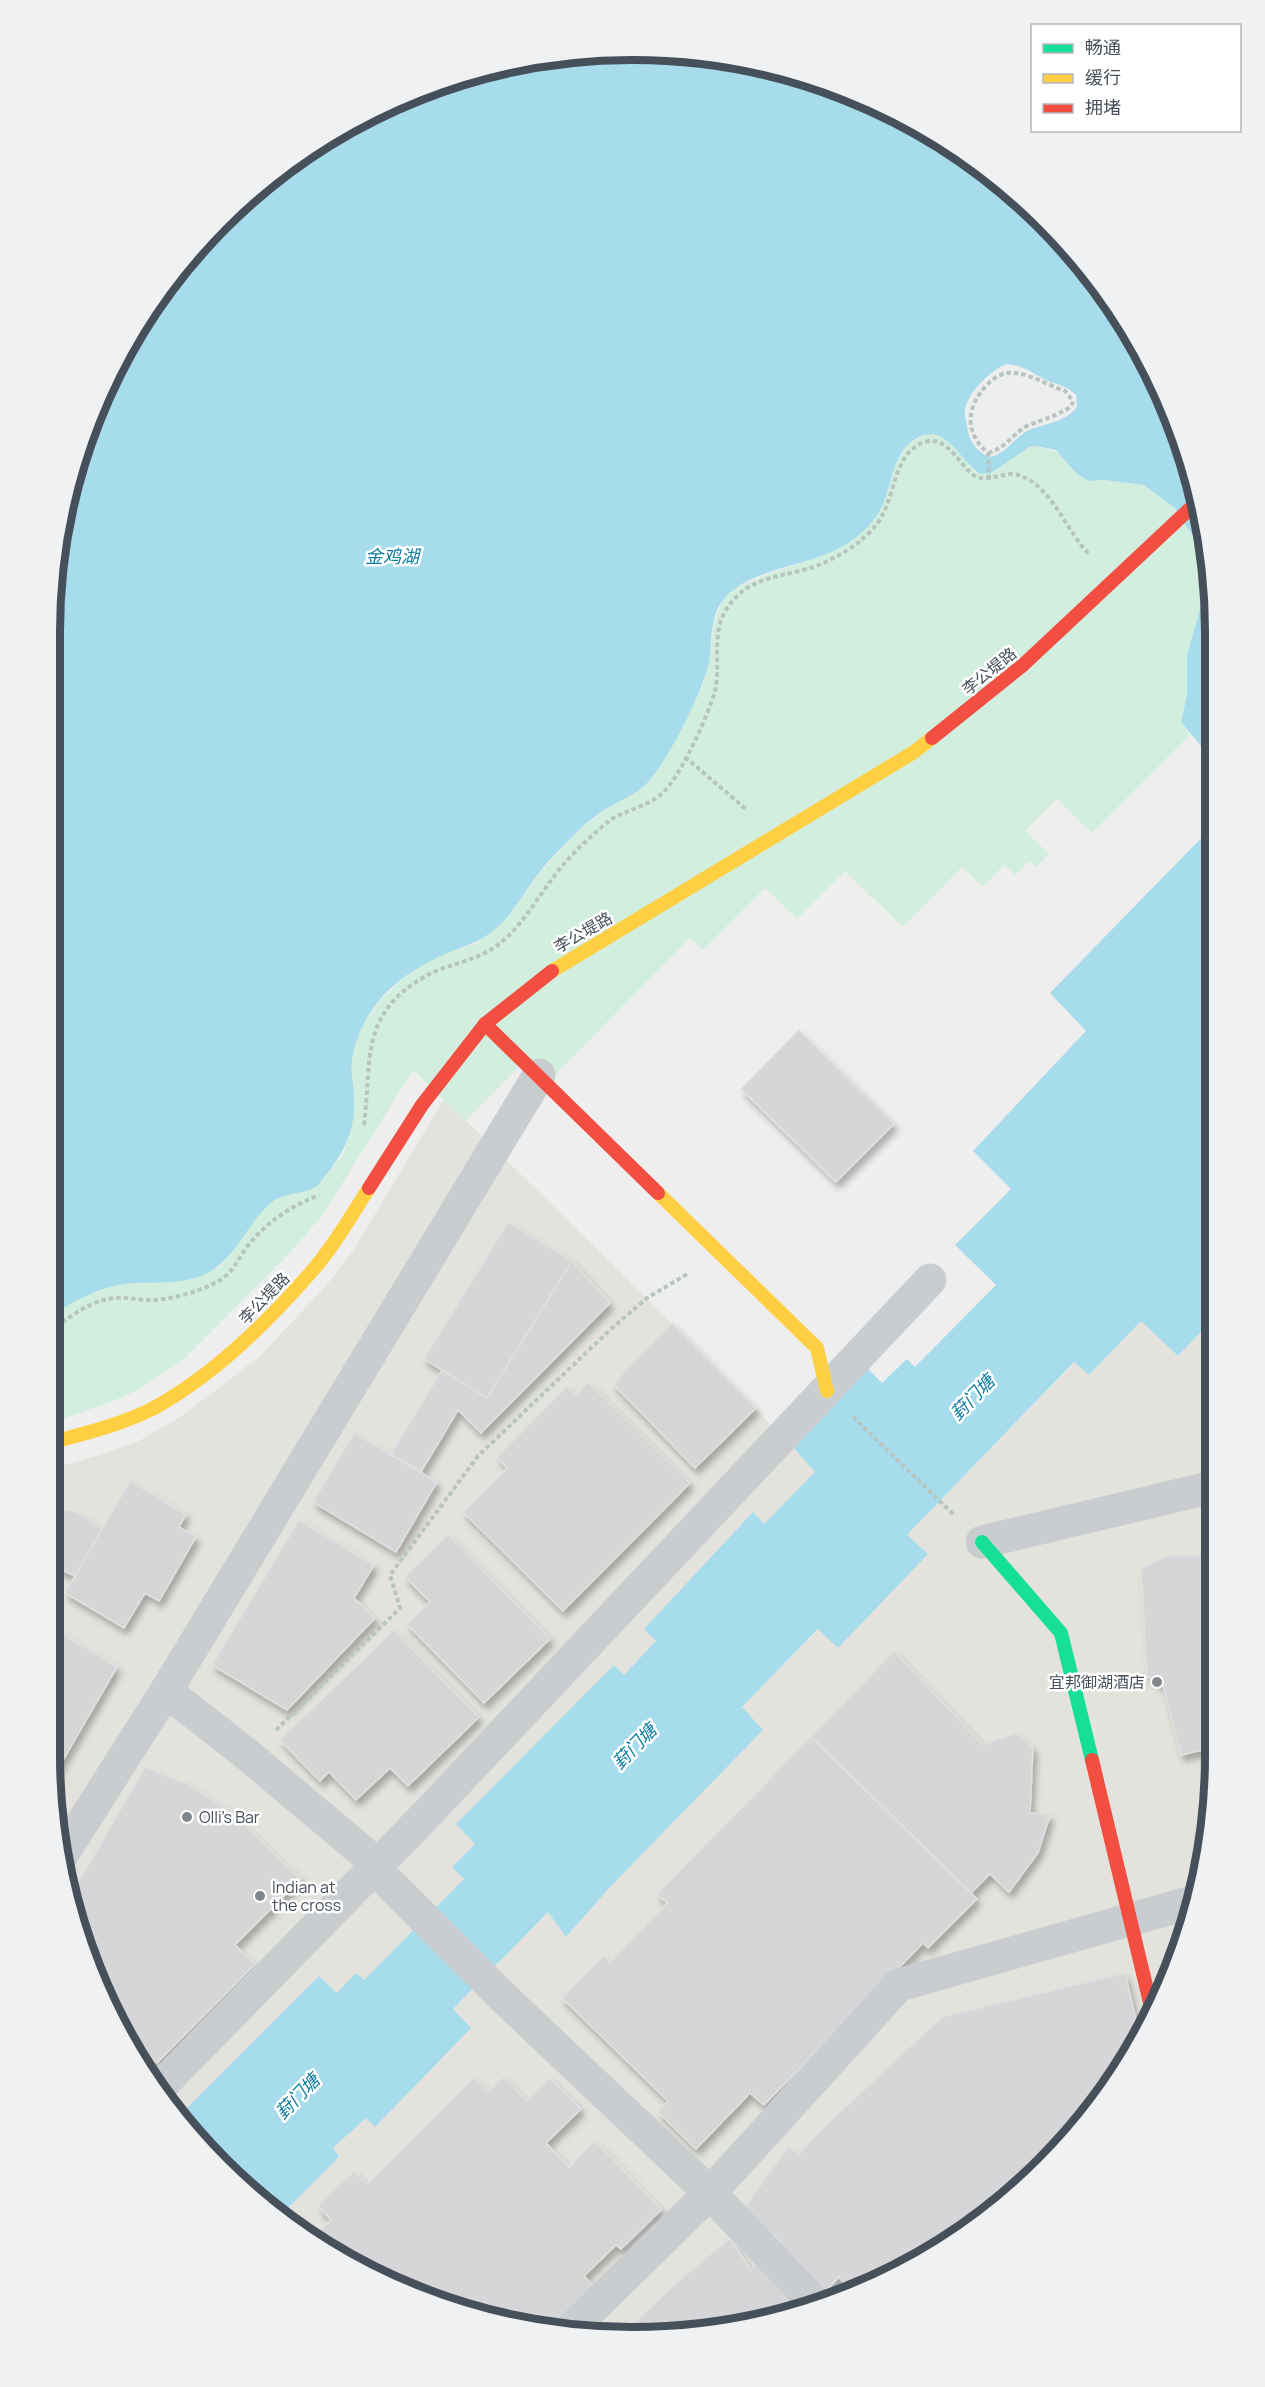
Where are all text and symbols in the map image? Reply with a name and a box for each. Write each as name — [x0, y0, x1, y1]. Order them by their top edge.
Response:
legend — [1031, 24, 1241, 132]
text: 畅通 — [1085, 35, 1121, 59]
text: 缓行 — [1085, 65, 1121, 89]
text: 拥堵 — [1085, 95, 1121, 119]
water label: 金鸡湖 — [365, 544, 422, 568]
street label: 李公堤路 — [957, 642, 1021, 700]
street label: 李公堤路 — [550, 906, 616, 958]
street label: 李公堤路 — [234, 1267, 294, 1329]
water label: 葑门塘 — [945, 1367, 1001, 1425]
place label: 宜邦御湖酒店 — [1049, 1671, 1145, 1693]
marker: 宜邦御湖酒店 — [1150, 1675, 1164, 1689]
water label: 葑门塘 — [607, 1716, 663, 1774]
place label: Olli's Bar — [199, 1806, 260, 1828]
marker: Olli's Bar — [180, 1810, 194, 1824]
place label: Indian at the cross — [272, 1876, 341, 1916]
marker: Indian at the cross — [253, 1889, 267, 1903]
water label: 葑门塘 — [270, 2066, 326, 2124]

